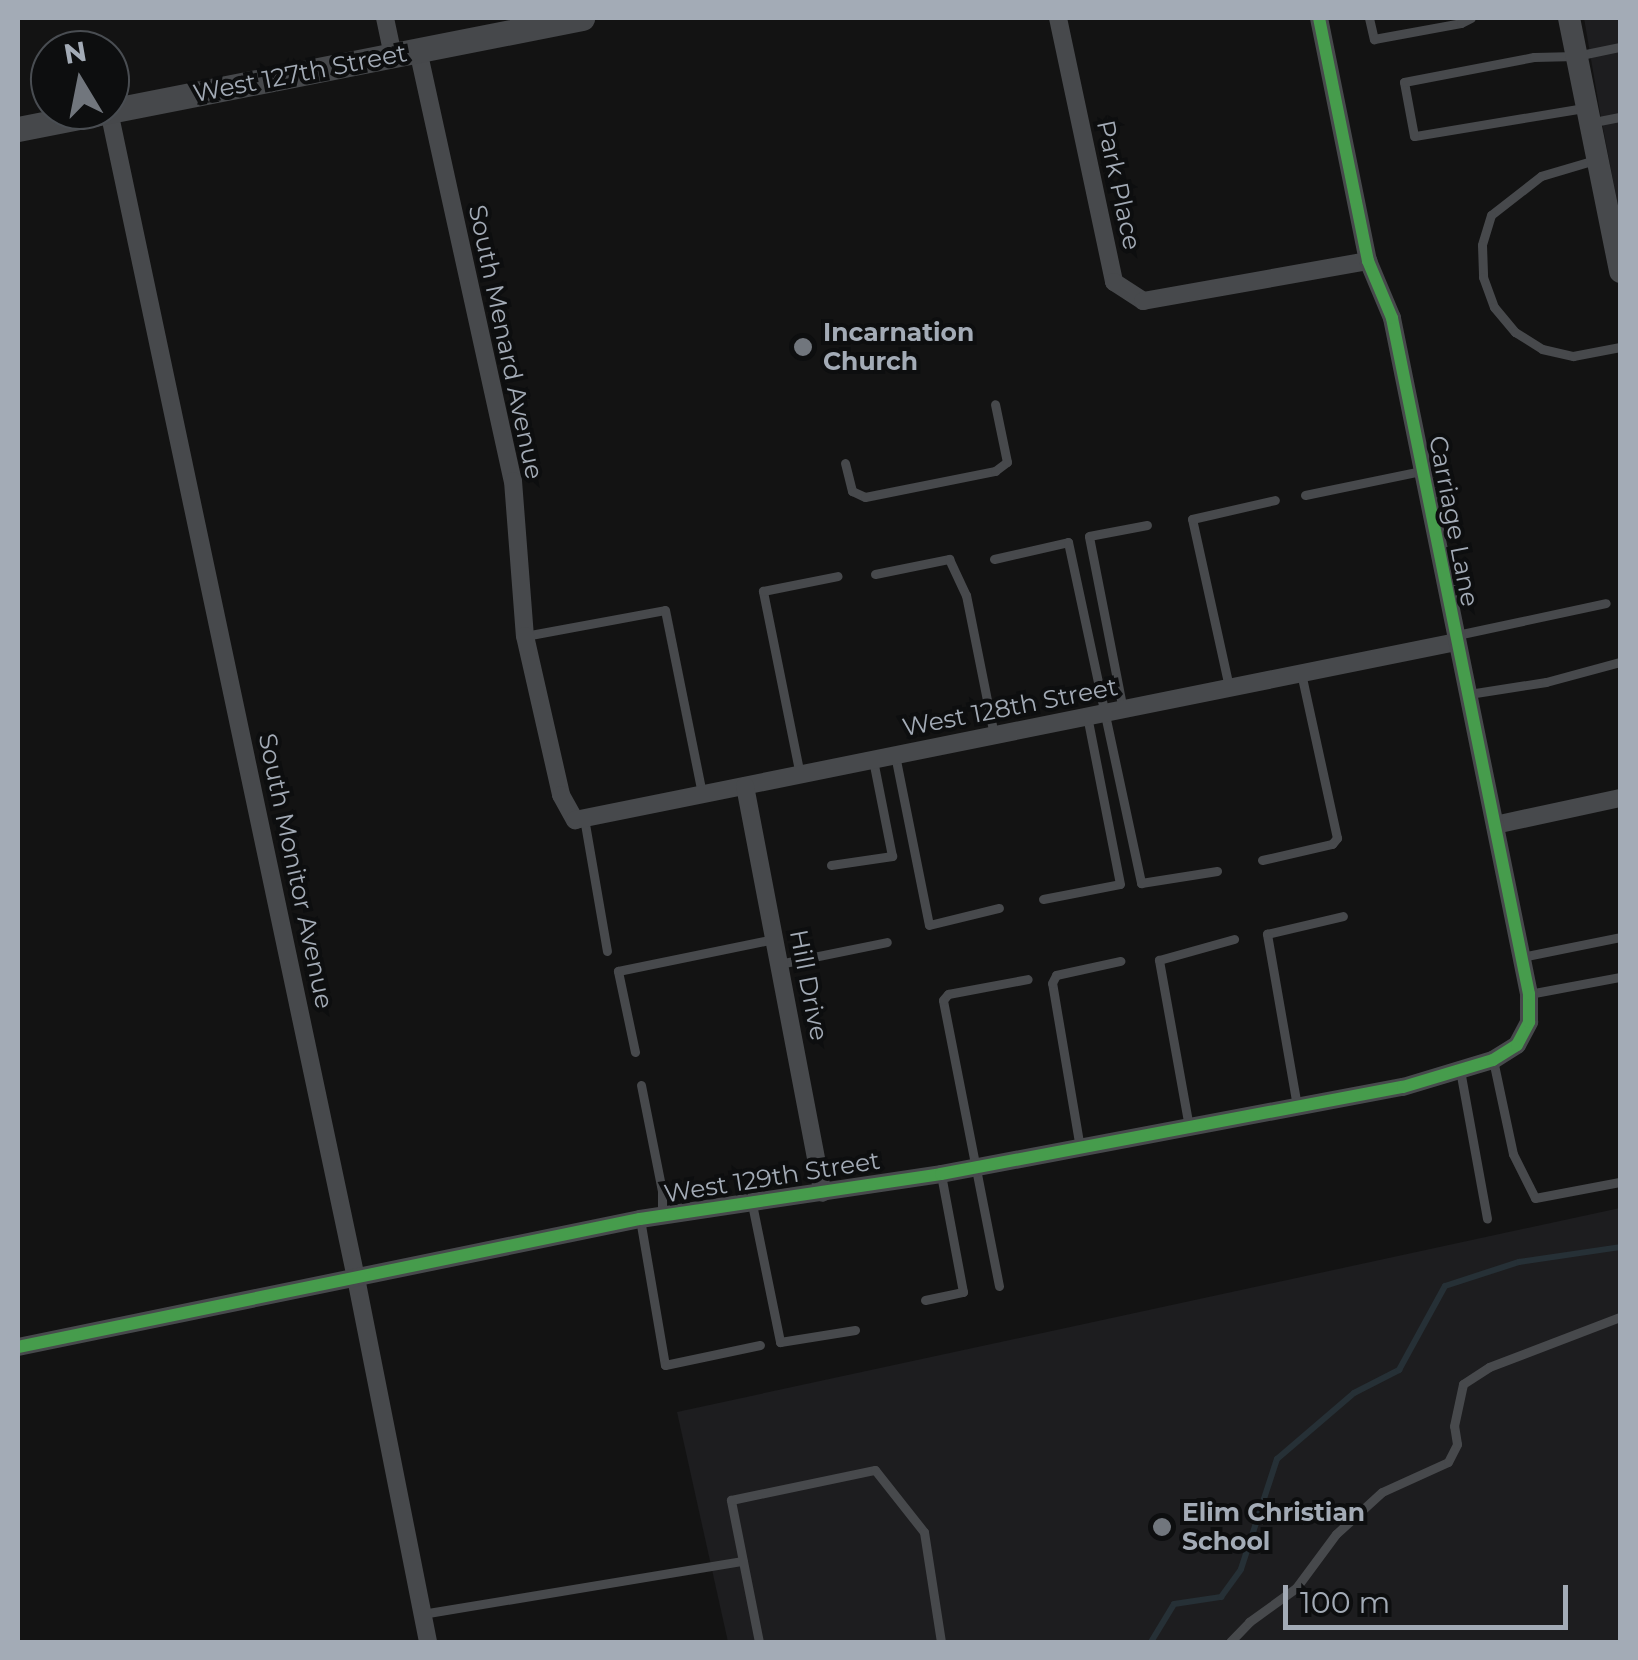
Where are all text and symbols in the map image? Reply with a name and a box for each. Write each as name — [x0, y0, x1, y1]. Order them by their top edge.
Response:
north arrow — [30, 30, 130, 130]
text: N — [61, 34, 89, 71]
street label: West 127th Street — [191, 38, 409, 108]
street label: Park Place — [1091, 117, 1147, 253]
street label: South Menard Avenue — [462, 202, 550, 482]
place label: Incarnation Church — [823, 318, 974, 377]
marker: Incarnation Church — [792, 336, 814, 358]
street label: Carriage Lane — [1423, 433, 1485, 609]
street label: West 128th Street — [900, 671, 1120, 743]
street label: South Monitor Avenue — [252, 731, 340, 1011]
street label: Hill Drive — [784, 927, 834, 1043]
street label: West 129th Street — [662, 1145, 882, 1209]
place label: Elim Christian School — [1182, 1498, 1365, 1557]
marker: Elim Christian School — [1151, 1516, 1173, 1538]
scale bar — [1288, 1565, 1573, 1627]
text: 100 m — [1300, 1584, 1390, 1621]

